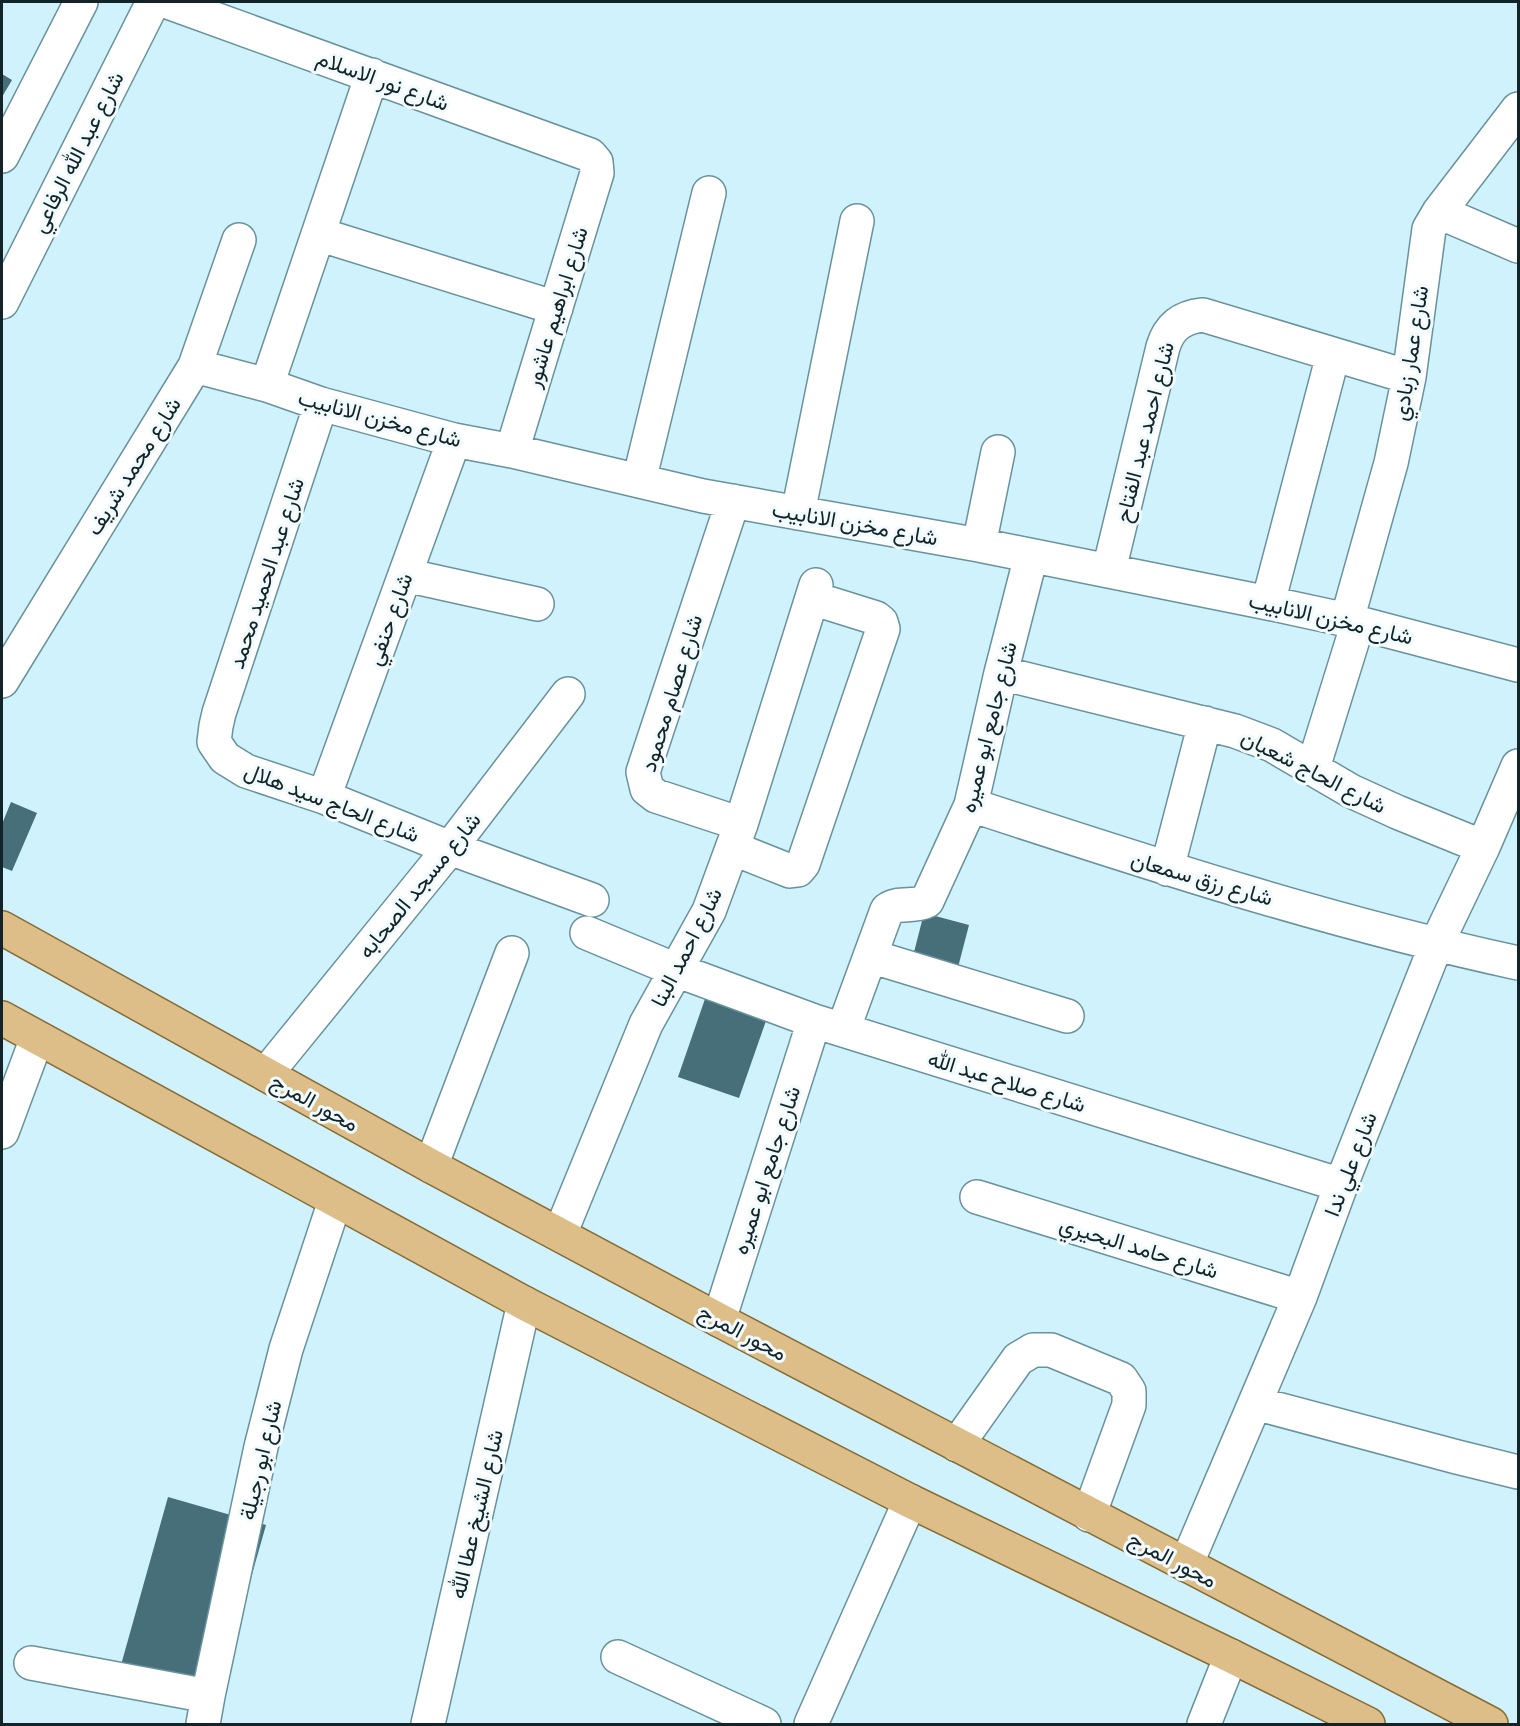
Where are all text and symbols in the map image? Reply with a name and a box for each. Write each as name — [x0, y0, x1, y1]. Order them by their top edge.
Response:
street label: شارع نور الاسلام — [313, 44, 453, 118]
street label: شارع عبد الله الرفاعي — [25, 67, 134, 240]
street label: شارع ابراهيم عاشور — [519, 223, 595, 392]
street label: شارع عمار زبادي — [1386, 284, 1439, 423]
street label: شارع احمد عبد الفتاح — [1109, 339, 1181, 525]
street label: شارع مخزن الانابيب — [295, 384, 464, 454]
street label: شارع محمد شريف — [80, 392, 188, 541]
street label: شارع عبد الحميد محمد — [223, 474, 311, 672]
street label: شارع مخزن الانابيب — [770, 496, 940, 552]
street label: شارع حنفي — [360, 569, 423, 671]
street label: شارع مخزن الانابيب — [1246, 586, 1416, 652]
street label: شارع عصام محمود — [635, 611, 709, 775]
street label: شارع جامع ابو عميره — [954, 639, 1024, 816]
street label: شارع الحاج شعبان — [1236, 723, 1391, 820]
street label: شارع الحاج سيد هلال — [240, 757, 423, 849]
street label: شارع مسجد الصحابه — [352, 807, 487, 964]
street label: شارع رزق سمعان — [1127, 845, 1276, 913]
street label: شارع احمد البنا — [645, 883, 729, 1012]
street label: شارع صلاح عبد الله — [924, 1045, 1089, 1119]
street label: محور المرج — [266, 1067, 363, 1138]
street label: شارع جامع ابو عميره — [727, 1083, 807, 1258]
street label: شارع علي ندا — [1318, 1108, 1387, 1222]
street label: شارع حامد البحيري — [1055, 1210, 1222, 1289]
street label: محور المرج — [694, 1298, 792, 1368]
street label: شارع ابو رجيلة — [234, 1398, 288, 1523]
street label: شارع الشيخ عطا الله — [444, 1427, 510, 1602]
street label: محور المرج — [1124, 1525, 1222, 1595]

